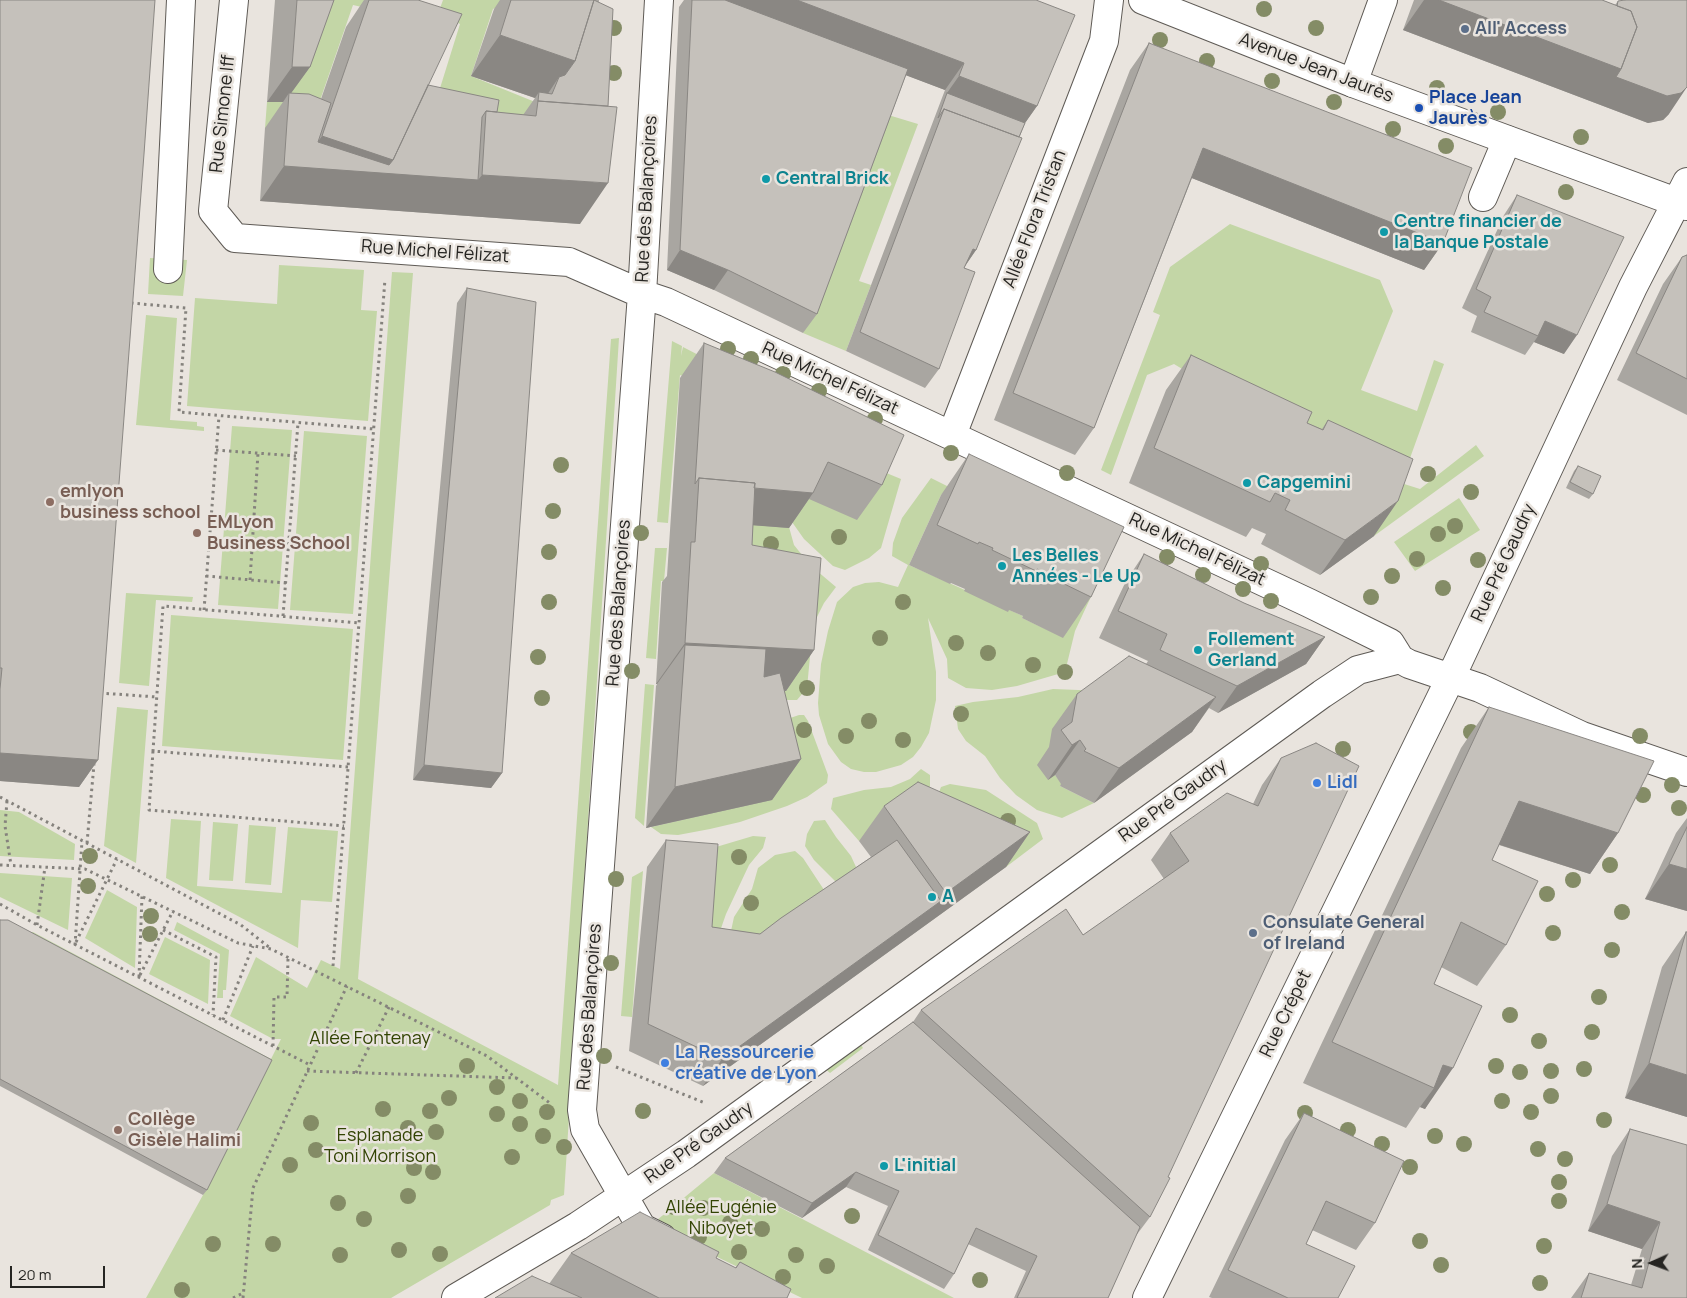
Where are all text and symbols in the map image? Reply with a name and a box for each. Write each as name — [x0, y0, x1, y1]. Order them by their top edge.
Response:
place label: All' Access — [1475, 18, 1567, 40]
marker: All' Access — [1459, 23, 1471, 35]
street label: Avenue Jean Jaurès — [1236, 29, 1396, 107]
street label: Rue Simone Iff — [206, 54, 240, 174]
place label: Place Jean Jaurès — [1429, 87, 1522, 130]
marker: Place Jean Jaurès — [1413, 102, 1425, 114]
street label: Rue des Balançoires — [632, 115, 662, 283]
street label: Allée Flora Tristan — [999, 147, 1071, 291]
place label: Central Brick — [776, 168, 889, 190]
marker: Central Brick — [760, 173, 772, 185]
place label: Centre financier de la Banque Postale — [1394, 211, 1562, 253]
marker: Centre financier de la Banque Postale — [1378, 226, 1390, 238]
street label: Rue Michel Félizat — [360, 236, 510, 268]
street label: Rue Michel Félizat — [758, 338, 902, 420]
place label: Capgemini — [1257, 472, 1351, 494]
marker: Capgemini — [1241, 477, 1253, 489]
place label: emlyon business school — [60, 481, 201, 524]
marker: emlyon business school — [44, 496, 56, 508]
street label: Rue Pré Gaudry — [1467, 501, 1541, 625]
street label: Rue Michel Félizat — [1125, 509, 1269, 591]
place label: EMLyon Business School — [207, 512, 350, 554]
street label: Rue des Balançoires — [602, 519, 636, 687]
marker: EMLyon Business School — [191, 527, 203, 539]
place label: Les Belles Années - Le Up — [1012, 545, 1141, 588]
marker: Les Belles Années - Le Up — [996, 560, 1008, 572]
place label: Follement Gerland — [1208, 629, 1295, 672]
marker: Follement Gerland — [1192, 644, 1204, 656]
street label: Rue Pré Gaudry — [1115, 755, 1231, 847]
place label: Lidl — [1327, 772, 1358, 794]
marker: Lidl — [1311, 777, 1323, 789]
place label: A — [942, 886, 954, 908]
marker: A — [926, 891, 938, 903]
place label: Consulate General of Ireland — [1263, 912, 1425, 954]
street label: Rue des Balançoires — [573, 923, 607, 1091]
marker: Consulate General of Ireland — [1247, 927, 1259, 939]
street label: Rue Crépet — [1256, 967, 1316, 1061]
park label: Allée Fontenay — [309, 1028, 431, 1050]
place label: La Ressourcerie créative de Lyon — [675, 1042, 817, 1084]
marker: La Ressourcerie créative de Lyon — [659, 1057, 671, 1069]
street label: Rue Pré Gaudry — [641, 1098, 757, 1188]
place label: Collège Gisèle Halimi — [128, 1109, 241, 1152]
marker: Collège Gisèle Halimi — [112, 1124, 124, 1136]
park label: Esplanade Toni Morrison — [324, 1125, 436, 1168]
place label: L'initial — [894, 1155, 956, 1177]
marker: L'initial — [878, 1160, 890, 1172]
park label: Allée Eugénie Niboyet — [665, 1197, 777, 1240]
north arrow — [1627, 1238, 1677, 1288]
scale bar — [12, 1256, 108, 1288]
text: N — [1627, 1258, 1646, 1269]
text: 20 m — [18, 1264, 51, 1285]

